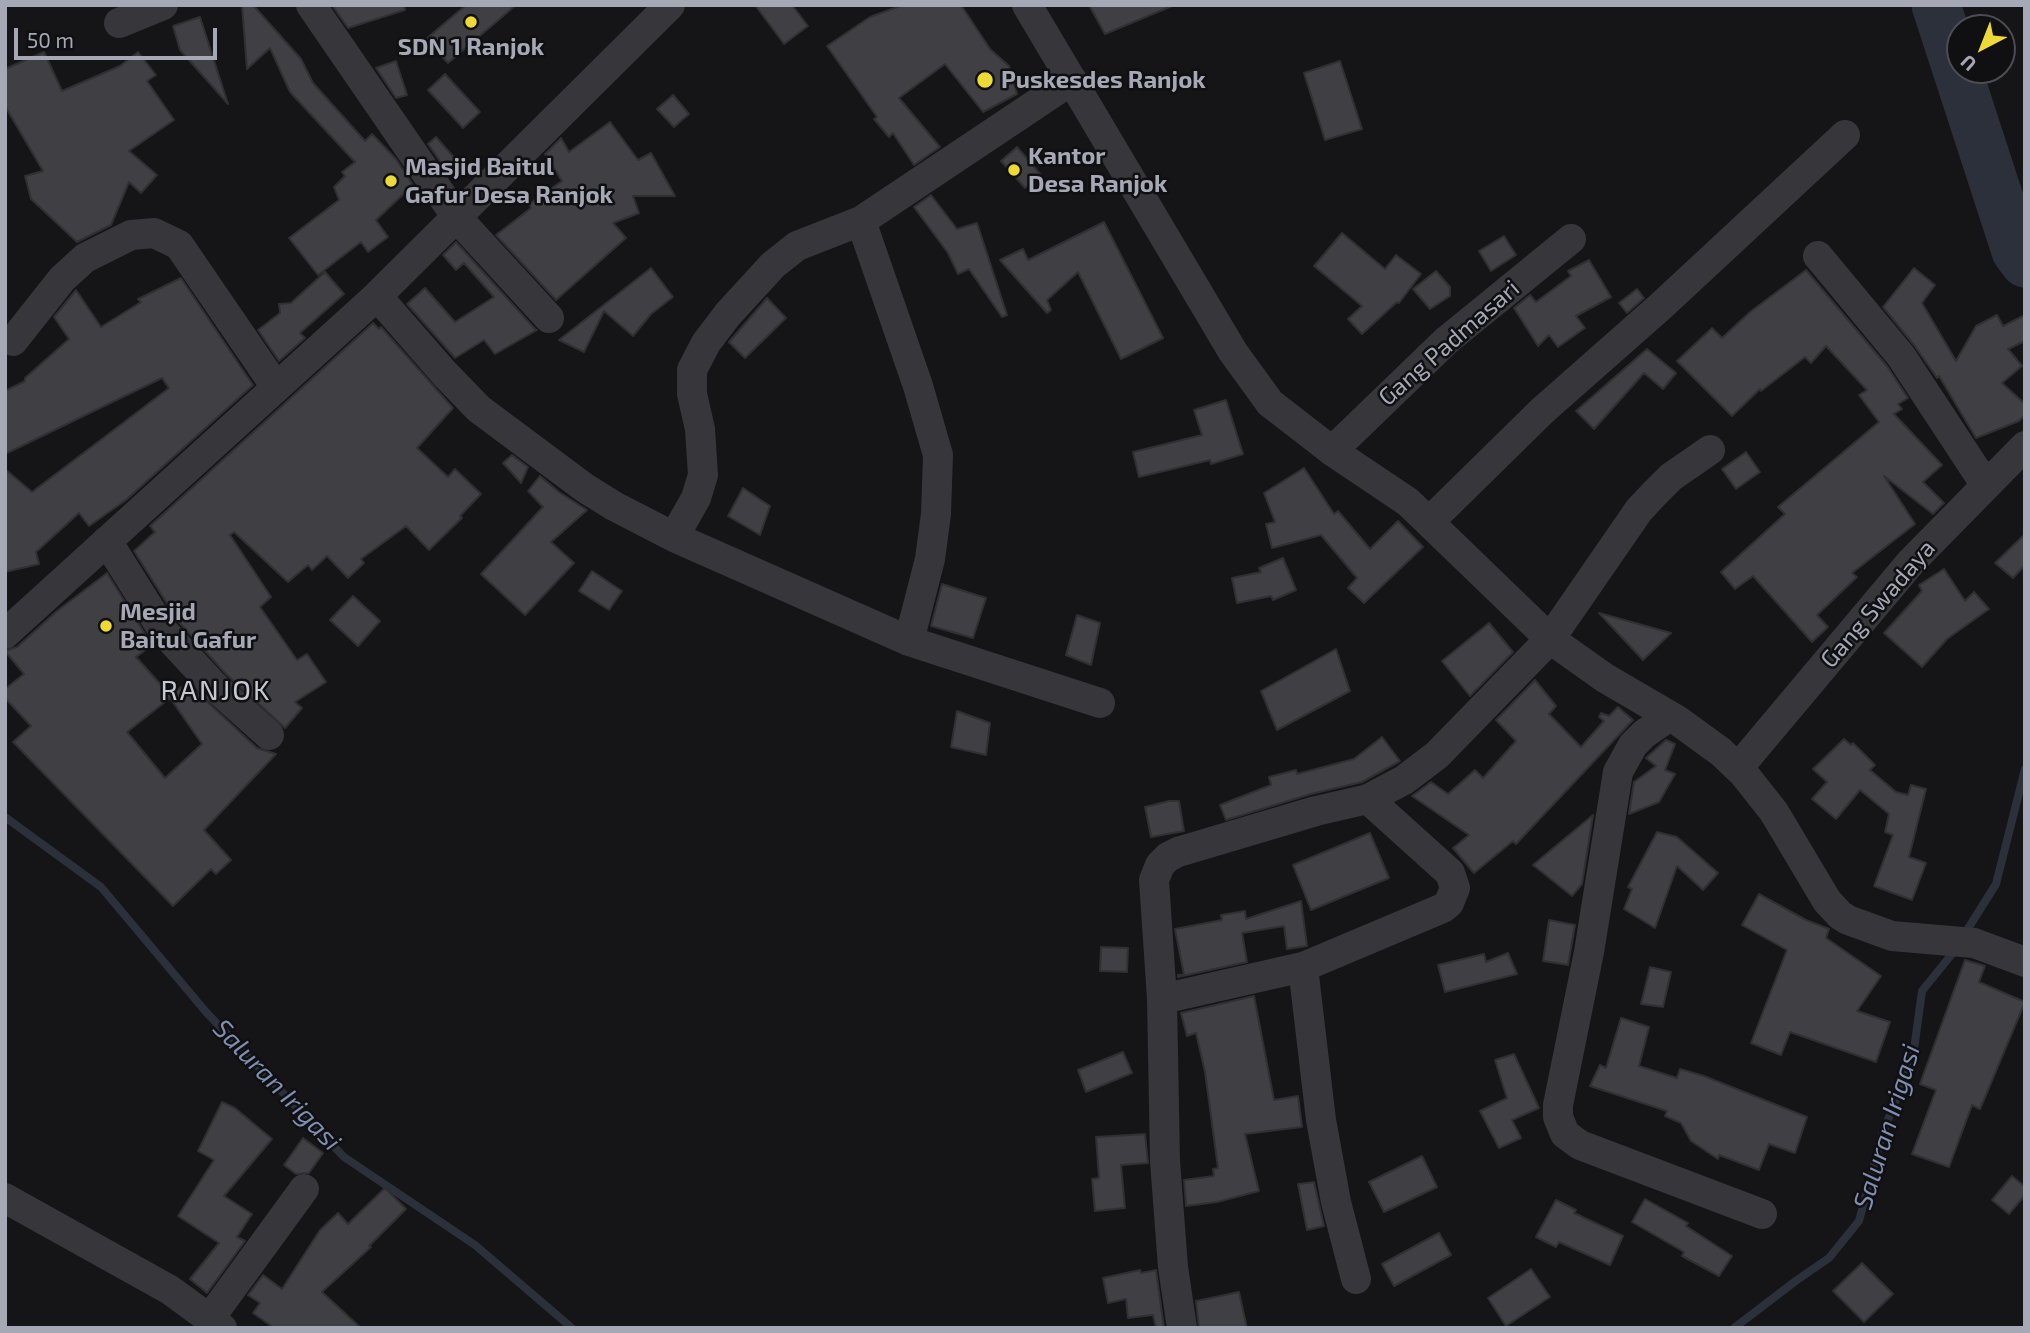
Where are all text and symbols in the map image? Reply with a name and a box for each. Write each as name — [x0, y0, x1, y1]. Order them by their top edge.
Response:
scale bar — [18, 14, 220, 58]
marker: SDN 1 Ranjok — [463, 14, 479, 30]
north arrow — [1946, 14, 2016, 84]
text: 50 m — [27, 27, 74, 52]
place label: SDN 1 Ranjok — [398, 33, 544, 61]
text: U — [1955, 51, 1981, 76]
place label: Puskesdes Ranjok — [1001, 66, 1206, 94]
marker: Puskesdes Ranjok — [975, 70, 995, 90]
place label: Kantor Desa Ranjok — [1028, 142, 1167, 198]
place label: Masjid Baitul Gafur Desa Ranjok — [405, 153, 613, 209]
marker: Kantor Desa Ranjok — [1006, 162, 1022, 178]
marker: Masjid Baitul Gafur Desa Ranjok — [383, 173, 399, 189]
street label: Gang Padmasari — [1373, 274, 1525, 412]
street label: Gang Swadaya — [1815, 534, 1941, 674]
place label: Mesjid Baitul Gafur — [120, 598, 256, 654]
marker: Mesjid Baitul Gafur — [98, 618, 114, 634]
district label: RANJOK — [161, 674, 271, 708]
water label: Saluran Irigasi — [207, 1013, 347, 1157]
water label: Saluran Irigasi — [1847, 1041, 1927, 1213]

